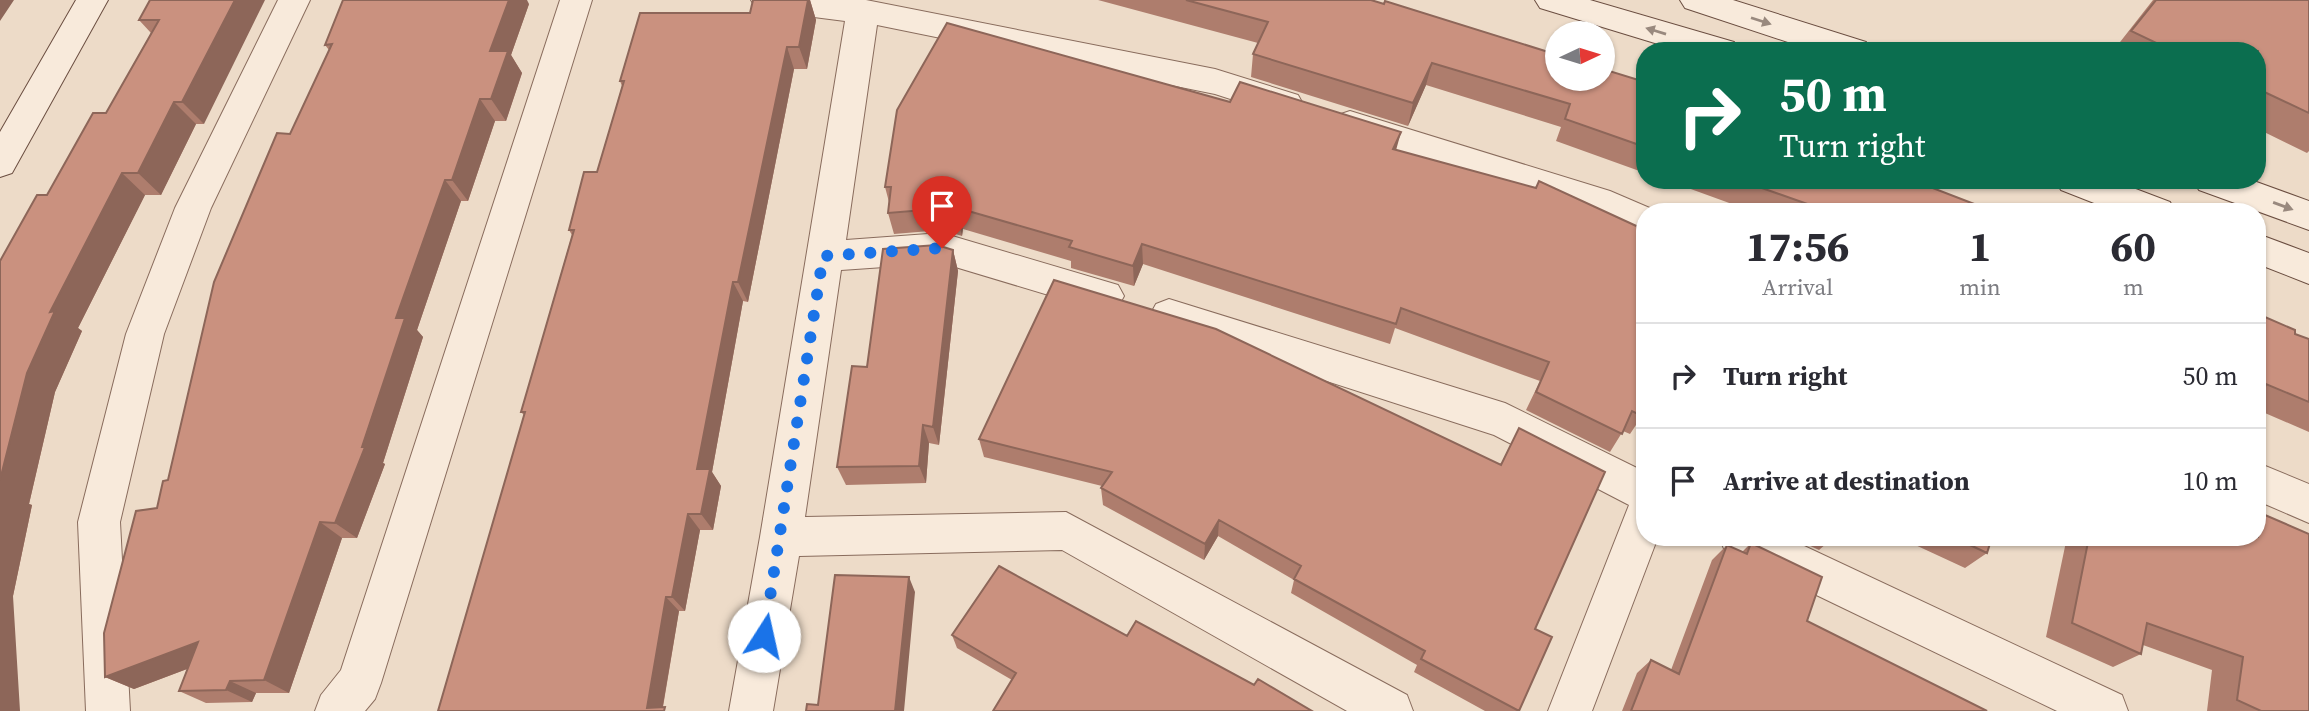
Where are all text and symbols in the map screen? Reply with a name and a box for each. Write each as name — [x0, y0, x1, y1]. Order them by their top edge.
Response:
one-way arrow — [1751, 16, 1772, 26]
north arrow — [1545, 21, 1615, 91]
map controls — [1545, 21, 1615, 91]
one-way arrow — [1645, 26, 1666, 36]
text: 50 m — [1779, 60, 1887, 127]
icon: right — [1664, 70, 1755, 161]
text: Turn right — [1779, 124, 1925, 168]
pin — [912, 176, 972, 248]
icon: arrive — [923, 187, 961, 225]
one-way arrow — [2273, 201, 2294, 212]
text: 17:56 — [1746, 217, 1849, 275]
text: 1 — [1969, 217, 1991, 275]
text: 60 — [2111, 217, 2156, 275]
text: Arrival — [1762, 271, 1833, 303]
text: min — [1959, 271, 2001, 303]
text: m — [2123, 271, 2144, 303]
icon: right — [1664, 357, 1702, 395]
text: Turn right — [1723, 358, 1847, 394]
text: 50 m — [2183, 358, 2238, 394]
icon: arrive — [1664, 462, 1702, 500]
text: Arrive at destination — [1723, 463, 1970, 499]
text: 10 m — [2183, 463, 2238, 499]
position arrow — [727, 599, 801, 673]

